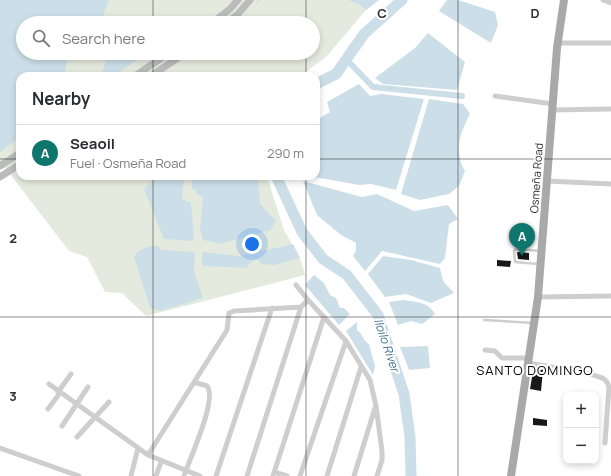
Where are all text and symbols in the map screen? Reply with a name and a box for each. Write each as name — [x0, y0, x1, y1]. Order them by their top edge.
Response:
text: C — [377, 4, 387, 22]
text: D — [530, 4, 540, 22]
search box — [16, 16, 320, 60]
icon: search — [30, 27, 52, 49]
text: Search here — [62, 28, 145, 49]
text: Nearby — [32, 87, 90, 110]
text: Seaoil — [70, 133, 115, 154]
street label: Osmeña Road — [526, 142, 546, 214]
text: A — [41, 144, 49, 162]
text: 290 m — [267, 144, 304, 162]
text: Fuel · Osmeña Road — [70, 154, 186, 172]
pin: A — [509, 223, 535, 256]
text: 2 — [9, 229, 17, 247]
your location — [242, 234, 262, 254]
water label: Iloilo River — [370, 316, 405, 376]
district label: SANTO DOMINGO — [476, 361, 594, 379]
text: 3 — [9, 387, 17, 405]
map controls — [563, 392, 599, 464]
button: + — [563, 392, 599, 428]
button: − — [563, 428, 599, 464]

